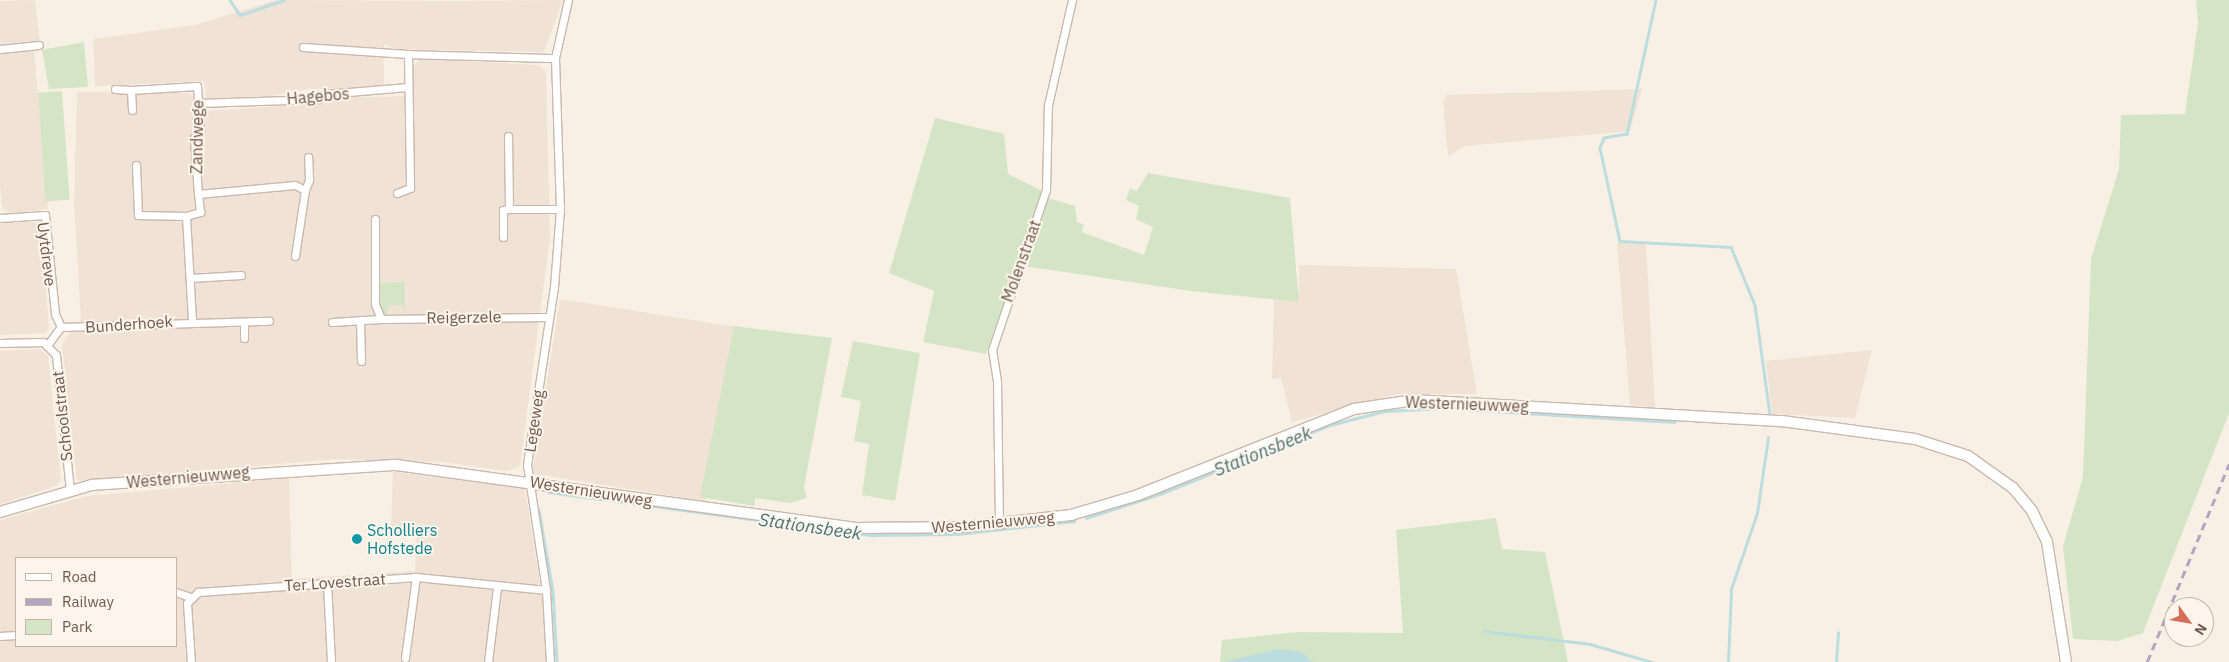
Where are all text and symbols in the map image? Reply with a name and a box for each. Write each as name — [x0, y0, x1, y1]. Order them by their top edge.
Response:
street label: Hagebos — [286, 84, 350, 108]
street label: Zandwege — [187, 100, 207, 174]
street label: Molenstraat — [997, 217, 1045, 305]
street label: Uytdreve — [34, 221, 60, 287]
street label: Reigerzele — [426, 307, 502, 327]
street label: Bunderhoek — [85, 311, 173, 337]
street label: Schoolstraat — [48, 370, 76, 462]
street label: Legeweg — [520, 388, 548, 454]
street label: Westernieuwweg — [1405, 392, 1529, 416]
water label: Stationsbeek — [1211, 423, 1315, 481]
street label: Westernieuwweg — [126, 462, 250, 492]
street label: Westernieuwweg — [529, 472, 653, 510]
street label: Westernieuwweg — [931, 507, 1055, 537]
water label: Stationsbeek — [757, 509, 863, 545]
place label: Scholliers Hofstede — [367, 520, 437, 558]
marker: Scholliers Hofstede — [351, 533, 363, 545]
legend — [15, 557, 178, 647]
text: Road — [62, 567, 97, 586]
street label: Ter Lovestraat — [284, 569, 386, 595]
text: Railway — [62, 592, 114, 611]
north arrow — [2164, 597, 2214, 647]
text: Park — [62, 617, 92, 636]
text: N — [2191, 620, 2211, 638]

